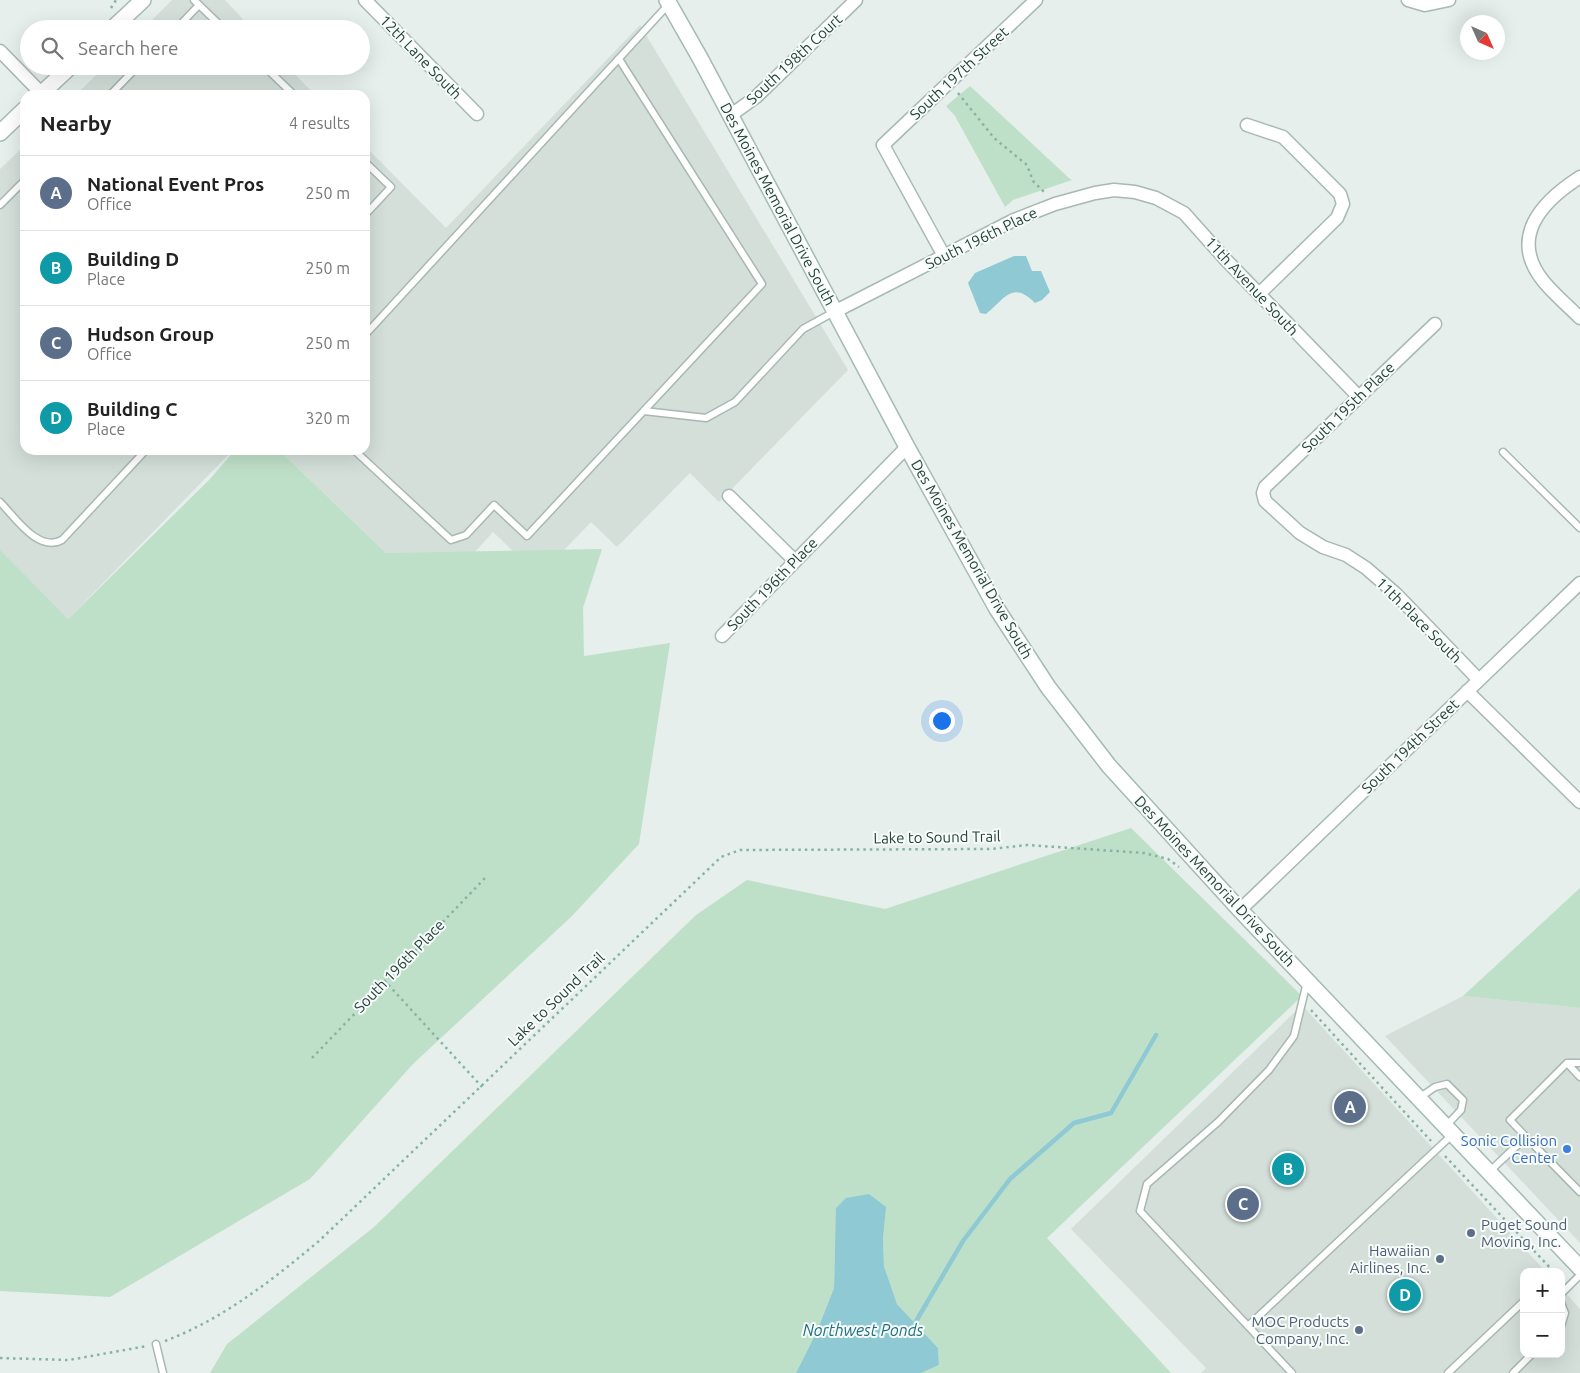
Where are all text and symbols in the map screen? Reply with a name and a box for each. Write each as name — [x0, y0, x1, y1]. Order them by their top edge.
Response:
street label: South 198th Court — [743, 10, 845, 108]
street label: 12th Lane South — [377, 11, 465, 103]
north arrow — [1460, 15, 1505, 60]
search box — [20, 20, 370, 75]
street label: South 197th Street — [906, 23, 1012, 123]
icon: search — [38, 34, 66, 62]
text: Search here — [78, 37, 178, 59]
street label: Des Moines Memorial Drive South — [717, 100, 839, 308]
text: Nearby — [40, 111, 111, 135]
text: 4 results — [289, 114, 350, 132]
text: National Event Pros — [87, 173, 264, 195]
text: A — [50, 184, 62, 202]
text: 250 m — [305, 184, 350, 202]
text: Office — [87, 195, 132, 213]
street label: South 196th Place — [922, 204, 1040, 272]
street label: 11th Avenue South — [1202, 233, 1302, 339]
text: Building D — [87, 248, 179, 270]
text: B — [51, 259, 61, 277]
text: 250 m — [305, 259, 350, 277]
text: Place — [87, 270, 125, 288]
text: Hudson Group — [87, 323, 214, 345]
text: C — [51, 334, 61, 352]
text: 250 m — [305, 334, 350, 352]
text: Office — [87, 345, 132, 363]
street label: South 195th Place — [1298, 358, 1398, 456]
text: Building C — [87, 398, 177, 420]
text: D — [50, 409, 62, 427]
text: 320 m — [305, 409, 350, 427]
text: Place — [87, 420, 125, 438]
street label: Des Moines Memorial Drive South — [908, 456, 1036, 662]
street label: South 196th Place — [723, 534, 821, 634]
street label: 11th Place South — [1373, 574, 1465, 666]
street label: South 194th Street — [1358, 695, 1462, 797]
your location — [929, 708, 955, 734]
street label: Des Moines Memorial Drive South — [1131, 792, 1299, 970]
street label: Lake to Sound Trail — [873, 827, 1001, 847]
street label: South 196th Place — [350, 916, 448, 1016]
street label: Lake to Sound Trail — [504, 949, 608, 1049]
pin: A — [1334, 1088, 1366, 1126]
place label: Sonic Collision Center — [1461, 1132, 1557, 1166]
marker: Sonic Collision Center — [1561, 1143, 1573, 1155]
pin: B — [1272, 1150, 1304, 1188]
pin: C — [1227, 1185, 1259, 1223]
place label: Puget Sound Moving, Inc. — [1481, 1216, 1567, 1250]
marker: Puget Sound Moving, Inc. — [1465, 1227, 1477, 1239]
place label: Hawaiian Airlines, Inc. — [1350, 1242, 1430, 1276]
marker: Hawaiian Airlines, Inc. — [1434, 1253, 1446, 1265]
map controls — [1520, 1268, 1565, 1358]
button: + — [1520, 1268, 1565, 1313]
pin: D — [1389, 1276, 1421, 1314]
place label: MOC Products Company, Inc. — [1252, 1313, 1349, 1347]
button: − — [1520, 1313, 1565, 1358]
water label: Northwest Ponds — [803, 1321, 924, 1339]
marker: MOC Products Company, Inc. — [1353, 1324, 1365, 1336]

